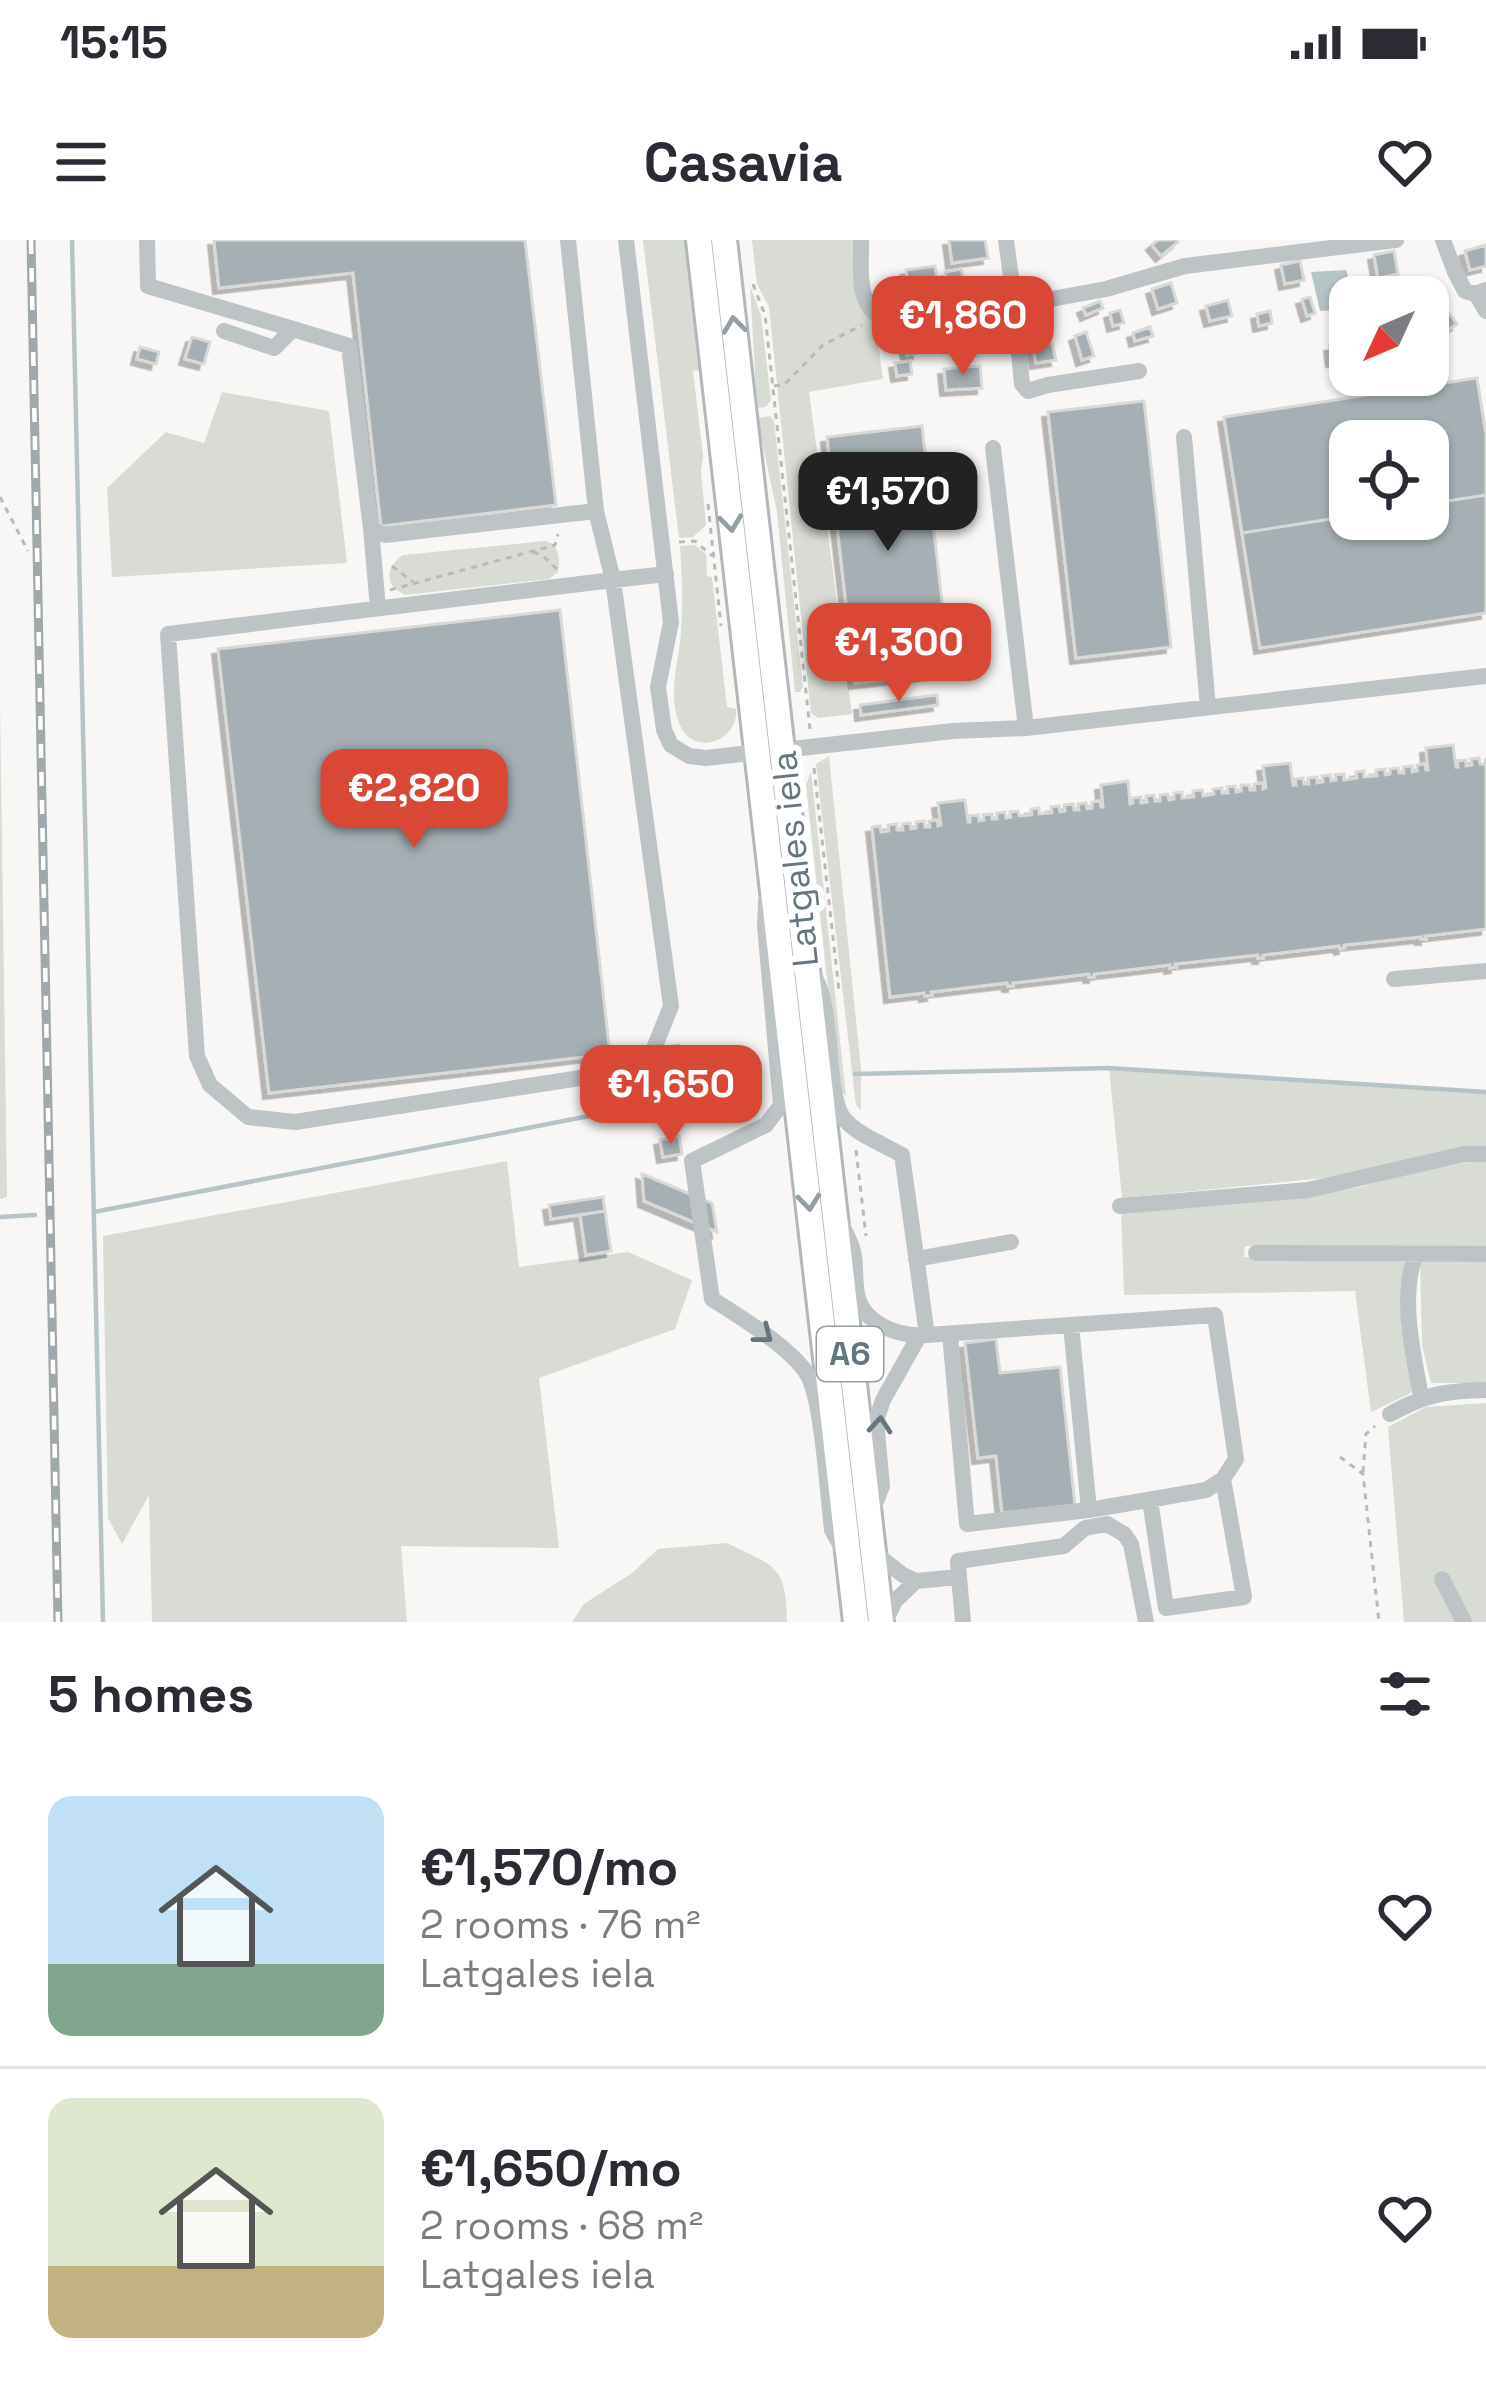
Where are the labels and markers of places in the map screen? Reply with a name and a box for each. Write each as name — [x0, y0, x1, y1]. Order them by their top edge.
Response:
pin: €1,860 — [865, 276, 1061, 378]
pin: €1,570 — [790, 452, 986, 554]
pin: €1,300 — [801, 603, 997, 705]
pin: €2,820 — [316, 749, 512, 851]
pin: €1,650 — [573, 1045, 769, 1147]

